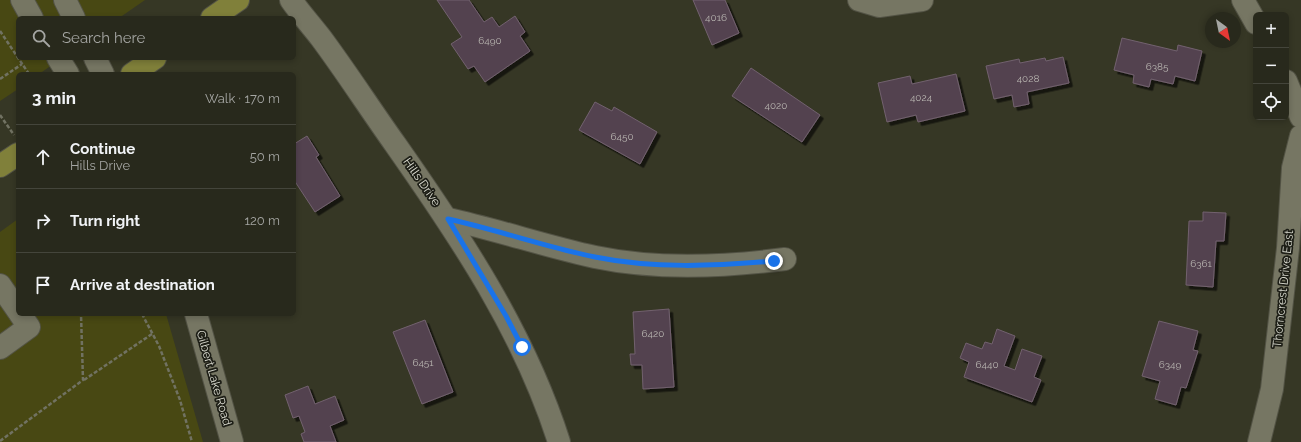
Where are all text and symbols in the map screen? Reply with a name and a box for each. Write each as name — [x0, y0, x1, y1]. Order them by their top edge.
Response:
house number: 4016 — [705, 12, 727, 23]
north arrow — [1205, 12, 1241, 48]
map controls — [1253, 12, 1289, 120]
button: + — [1253, 12, 1289, 48]
search box — [16, 16, 296, 60]
icon: search — [30, 27, 52, 49]
text: Search here — [62, 29, 145, 47]
house number: 6490 — [478, 35, 502, 46]
button: − — [1253, 48, 1289, 84]
house number: 6385 — [1146, 61, 1169, 72]
house number: 4028 — [1017, 73, 1039, 84]
button: locate — [1253, 84, 1289, 120]
text: 3 min — [32, 88, 76, 108]
text: Walk · 170 m — [205, 91, 280, 106]
house number: 4024 — [910, 92, 933, 103]
house number: 4020 — [765, 100, 787, 111]
house number: 6450 — [610, 131, 634, 142]
text: Continue — [70, 140, 135, 158]
icon: ahead — [32, 146, 54, 168]
text: 50 m — [250, 149, 280, 164]
street label: Hills Drive — [400, 155, 444, 209]
text: Hills Drive — [70, 158, 130, 173]
icon: right — [32, 210, 54, 232]
text: Turn right — [70, 212, 140, 230]
text: 120 m — [244, 213, 280, 228]
street label: Thorncrest Drive East — [1270, 229, 1296, 349]
route end — [765, 252, 783, 270]
house number: 6361 — [1190, 258, 1213, 269]
icon: arrive — [32, 274, 54, 296]
text: Arrive at destination — [70, 276, 215, 294]
house number: 6420 — [642, 328, 664, 339]
street label: Gilbert Lake Road — [194, 329, 234, 427]
route start — [513, 338, 531, 356]
house number: 6451 — [412, 357, 434, 368]
house number: 6440 — [975, 359, 999, 370]
house number: 6349 — [1159, 359, 1181, 370]

